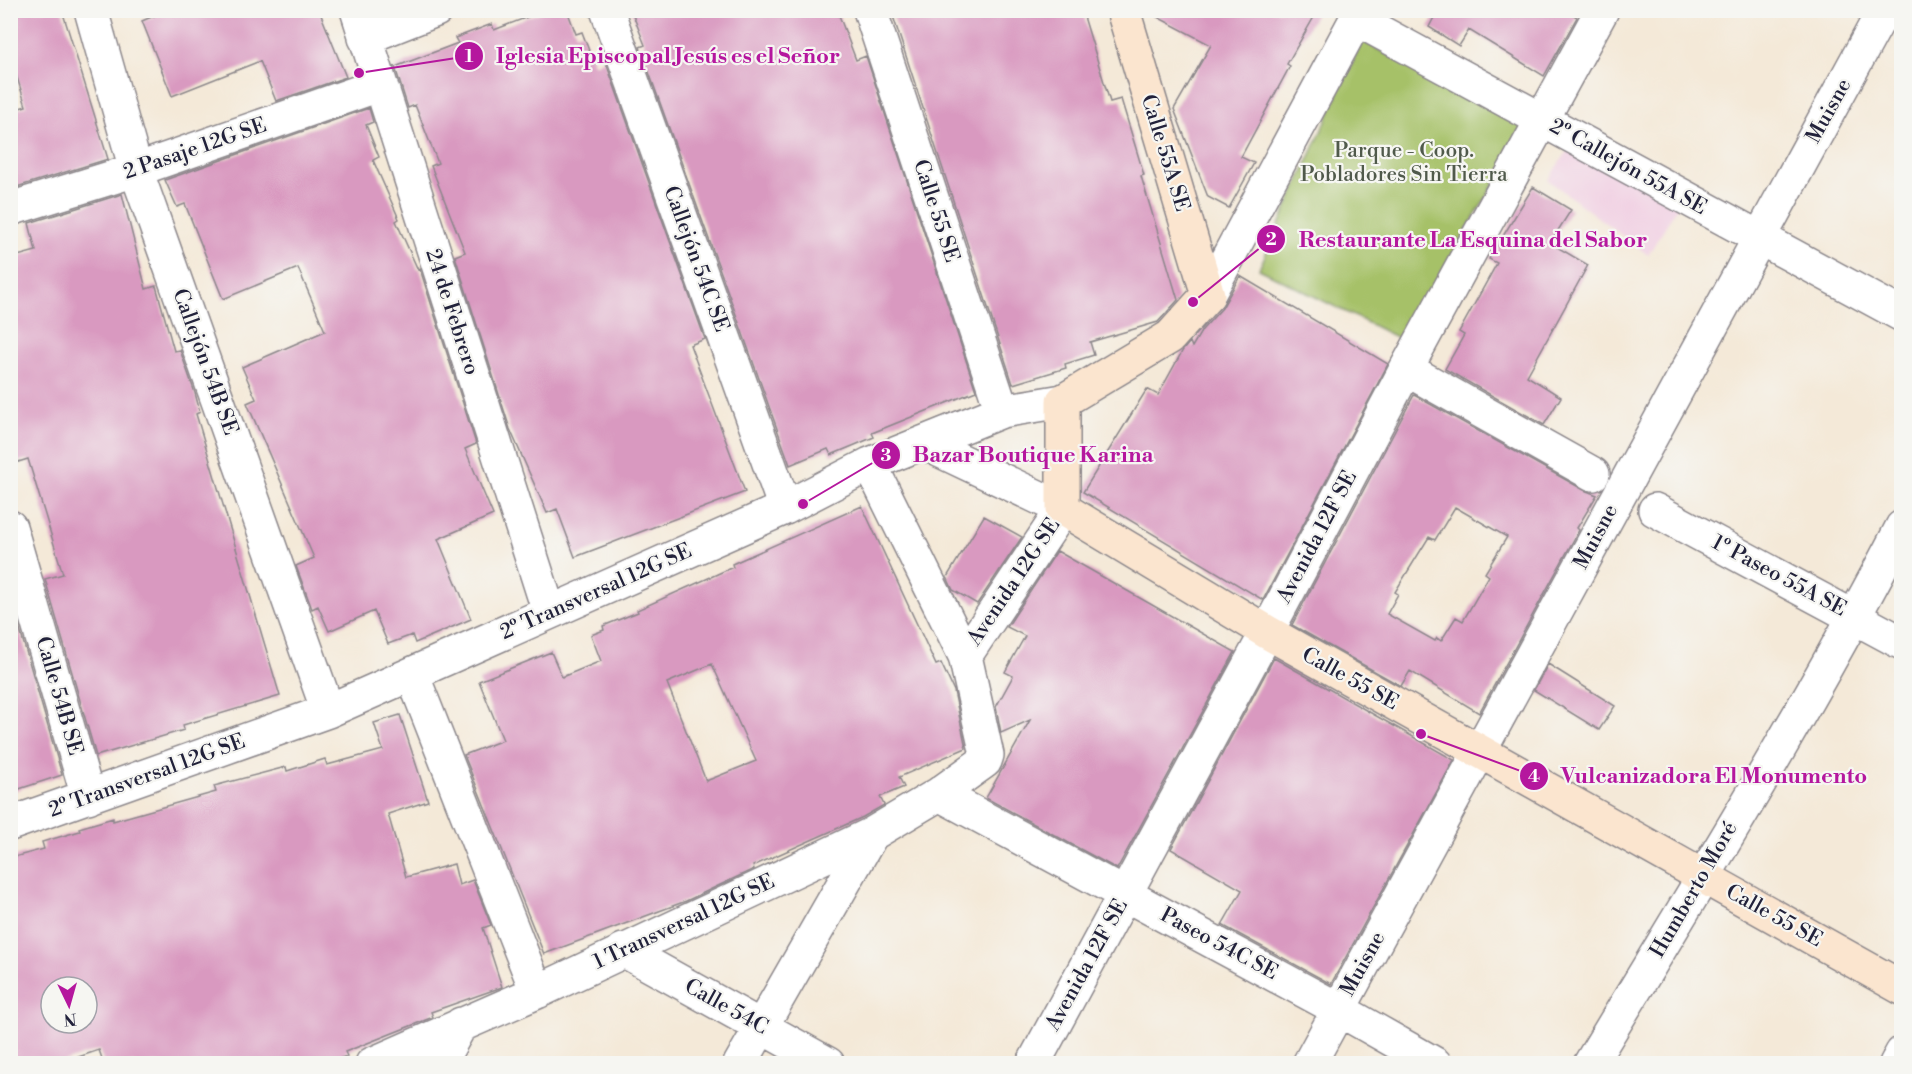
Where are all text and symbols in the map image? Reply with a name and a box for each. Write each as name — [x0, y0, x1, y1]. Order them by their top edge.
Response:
callout: Iglesia Episcopal Jesús es el Señor — [454, 36, 852, 76]
text: Iglesia Episcopal Jesús es el Señor — [496, 43, 840, 70]
text: 1 — [465, 45, 474, 68]
street label: Muisne — [1801, 74, 1857, 148]
street label: Calle 55A SE — [1135, 91, 1195, 215]
street label: 2 Pasaje 12G SE — [120, 112, 270, 186]
street label: 2º Callejón 55A SE — [1545, 113, 1711, 221]
park label: Parque - Coop. Pobladores Sin Tierra — [1300, 138, 1508, 188]
street label: Calle 55 SE — [907, 156, 965, 266]
street label: Callejón 54C SE — [658, 182, 734, 336]
callout: Restaurante La Esquina del Sabor — [1256, 219, 1659, 259]
text: Restaurante La Esquina del Sabor — [1299, 227, 1647, 254]
text: 2 — [1265, 228, 1277, 251]
street label: 24 de Febrero — [419, 246, 485, 378]
street label: Callejón 54B SE — [166, 285, 244, 439]
callout: Bazar Boutique Karina — [871, 435, 1165, 475]
text: Bazar Boutique Karina — [913, 442, 1154, 469]
text: 3 — [881, 444, 892, 467]
street label: Avenida 12F SE — [1271, 466, 1363, 609]
street label: Muisne — [1568, 500, 1624, 574]
street label: Avenida 12G SE — [961, 513, 1066, 652]
street label: 1º Paseo 55A SE — [1707, 530, 1851, 622]
street label: 2º Transversal 12G SE — [496, 538, 696, 646]
street label: Calle 54B SE — [30, 634, 88, 758]
street label: Calle 55 SE — [1297, 642, 1403, 716]
street label: 2º Transversal 12G SE — [45, 728, 249, 824]
callout: Vulcanizadora El Monumento — [1519, 756, 1880, 796]
text: Vulcanizadora El Monumento — [1560, 763, 1867, 790]
text: 4 — [1528, 765, 1540, 788]
street label: Humberto Moré — [1645, 817, 1743, 963]
street label: 1 Transversal 12G SE — [589, 869, 779, 975]
street label: Calle 55 SE — [1721, 879, 1827, 953]
street label: Avenida 12F SE — [1040, 895, 1134, 1036]
street label: Paseo 54C SE — [1156, 902, 1282, 986]
street label: Muisne — [1335, 927, 1391, 1001]
street label: Calle 54C — [680, 973, 772, 1041]
north arrow — [39, 975, 99, 1035]
text: N — [63, 1008, 77, 1029]

